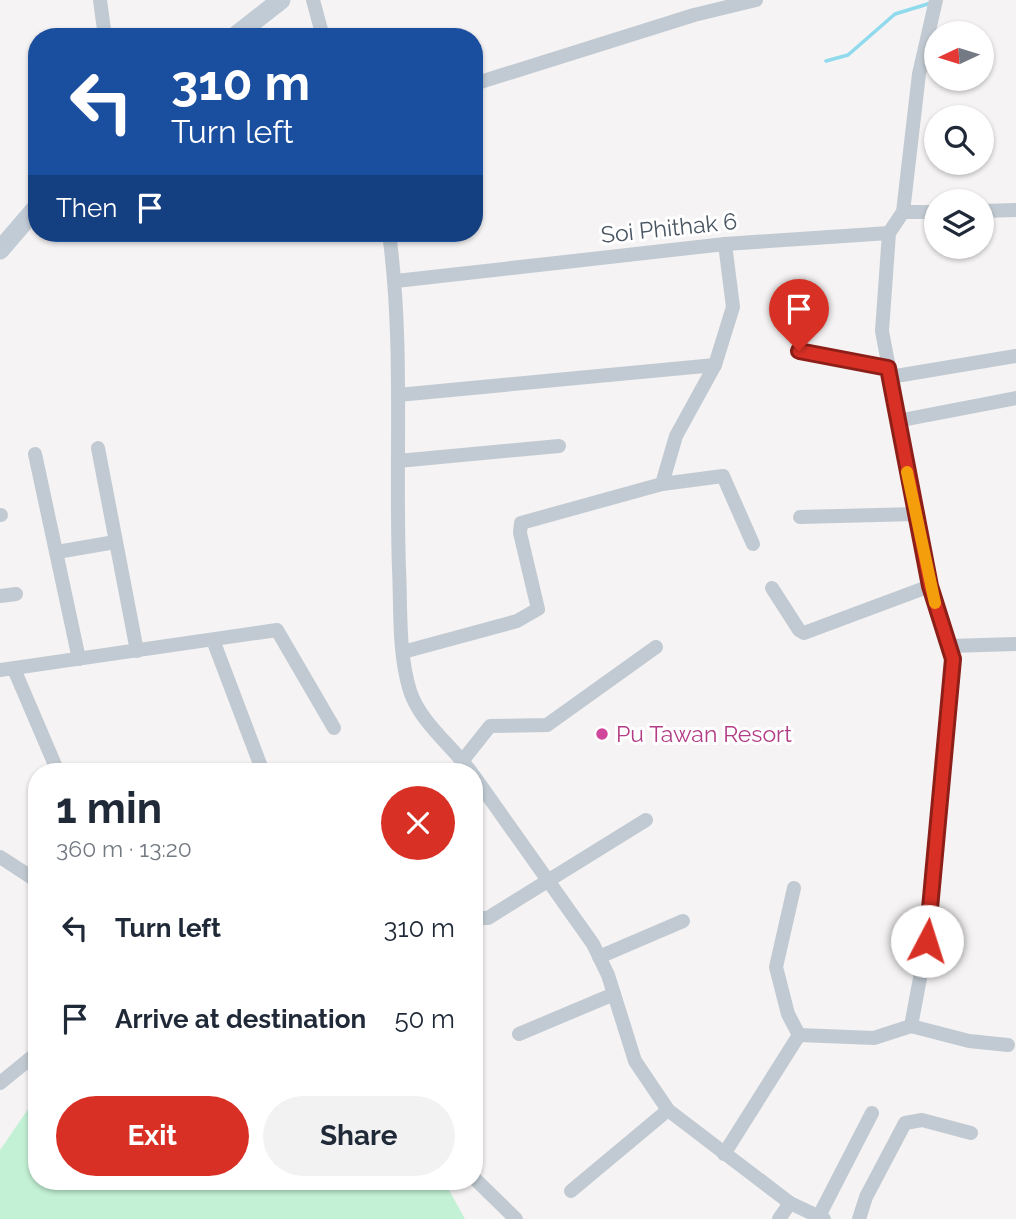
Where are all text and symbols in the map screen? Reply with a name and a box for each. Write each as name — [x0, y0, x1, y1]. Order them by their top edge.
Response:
north arrow — [924, 21, 994, 91]
map controls — [924, 21, 994, 259]
text: 310 m — [171, 54, 310, 111]
icon: left — [56, 56, 147, 147]
button: search — [924, 105, 994, 175]
text: Turn left — [171, 113, 293, 150]
icon: arrive — [131, 189, 169, 227]
button: layers — [924, 189, 994, 259]
text: Then — [56, 193, 117, 223]
street label: Soi Phithak 6 — [599, 207, 738, 248]
pin — [769, 279, 829, 351]
icon: arrive — [780, 290, 818, 328]
place label: Pu Tawan Resort — [616, 720, 792, 747]
marker: Pu Tawan Resort — [594, 726, 610, 742]
text: 1 min — [56, 784, 162, 833]
button: close — [381, 786, 455, 860]
text: 360 m · 13:20 — [56, 835, 192, 862]
position arrow — [890, 904, 964, 978]
icon: left — [56, 909, 94, 947]
text: Turn left — [115, 913, 221, 943]
text: 310 m — [384, 913, 455, 943]
icon: arrive — [56, 1000, 94, 1038]
text: Arrive at destination — [115, 1004, 366, 1034]
text: 50 m — [394, 1004, 455, 1034]
button: Exit — [56, 1096, 249, 1176]
button: Share — [263, 1096, 455, 1176]

